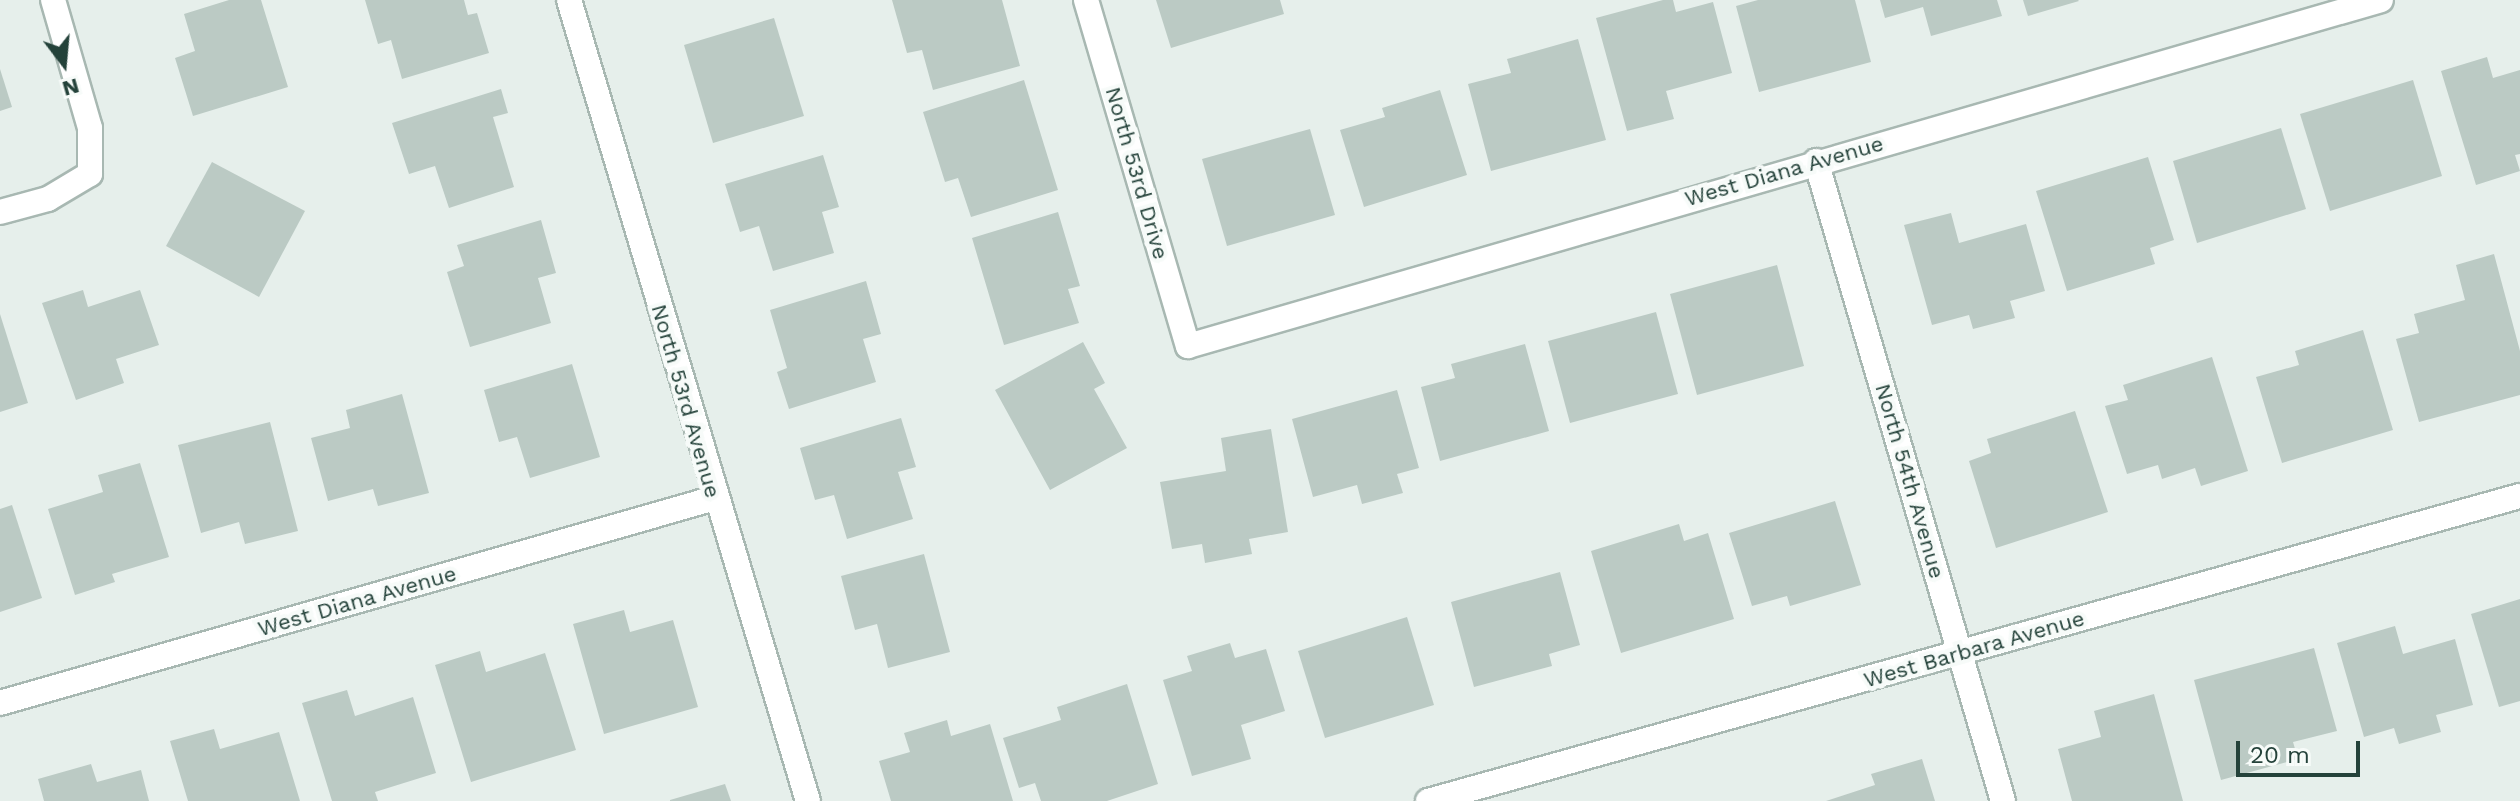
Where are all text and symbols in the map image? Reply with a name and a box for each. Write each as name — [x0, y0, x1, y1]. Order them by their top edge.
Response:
north arrow — [24, 24, 104, 104]
text: N — [59, 73, 82, 102]
street label: North 53rd Drive — [1100, 84, 1174, 262]
street label: West Diana Avenue — [1681, 130, 1887, 212]
street label: North 53rd Avenue — [646, 301, 726, 501]
street label: North 54th Avenue — [1869, 380, 1951, 582]
street label: West Diana Avenue — [254, 560, 460, 642]
street label: West Barbara Avenue — [1860, 605, 2088, 693]
scale bar — [2240, 725, 2364, 775]
text: 20 m — [2250, 741, 2310, 769]

